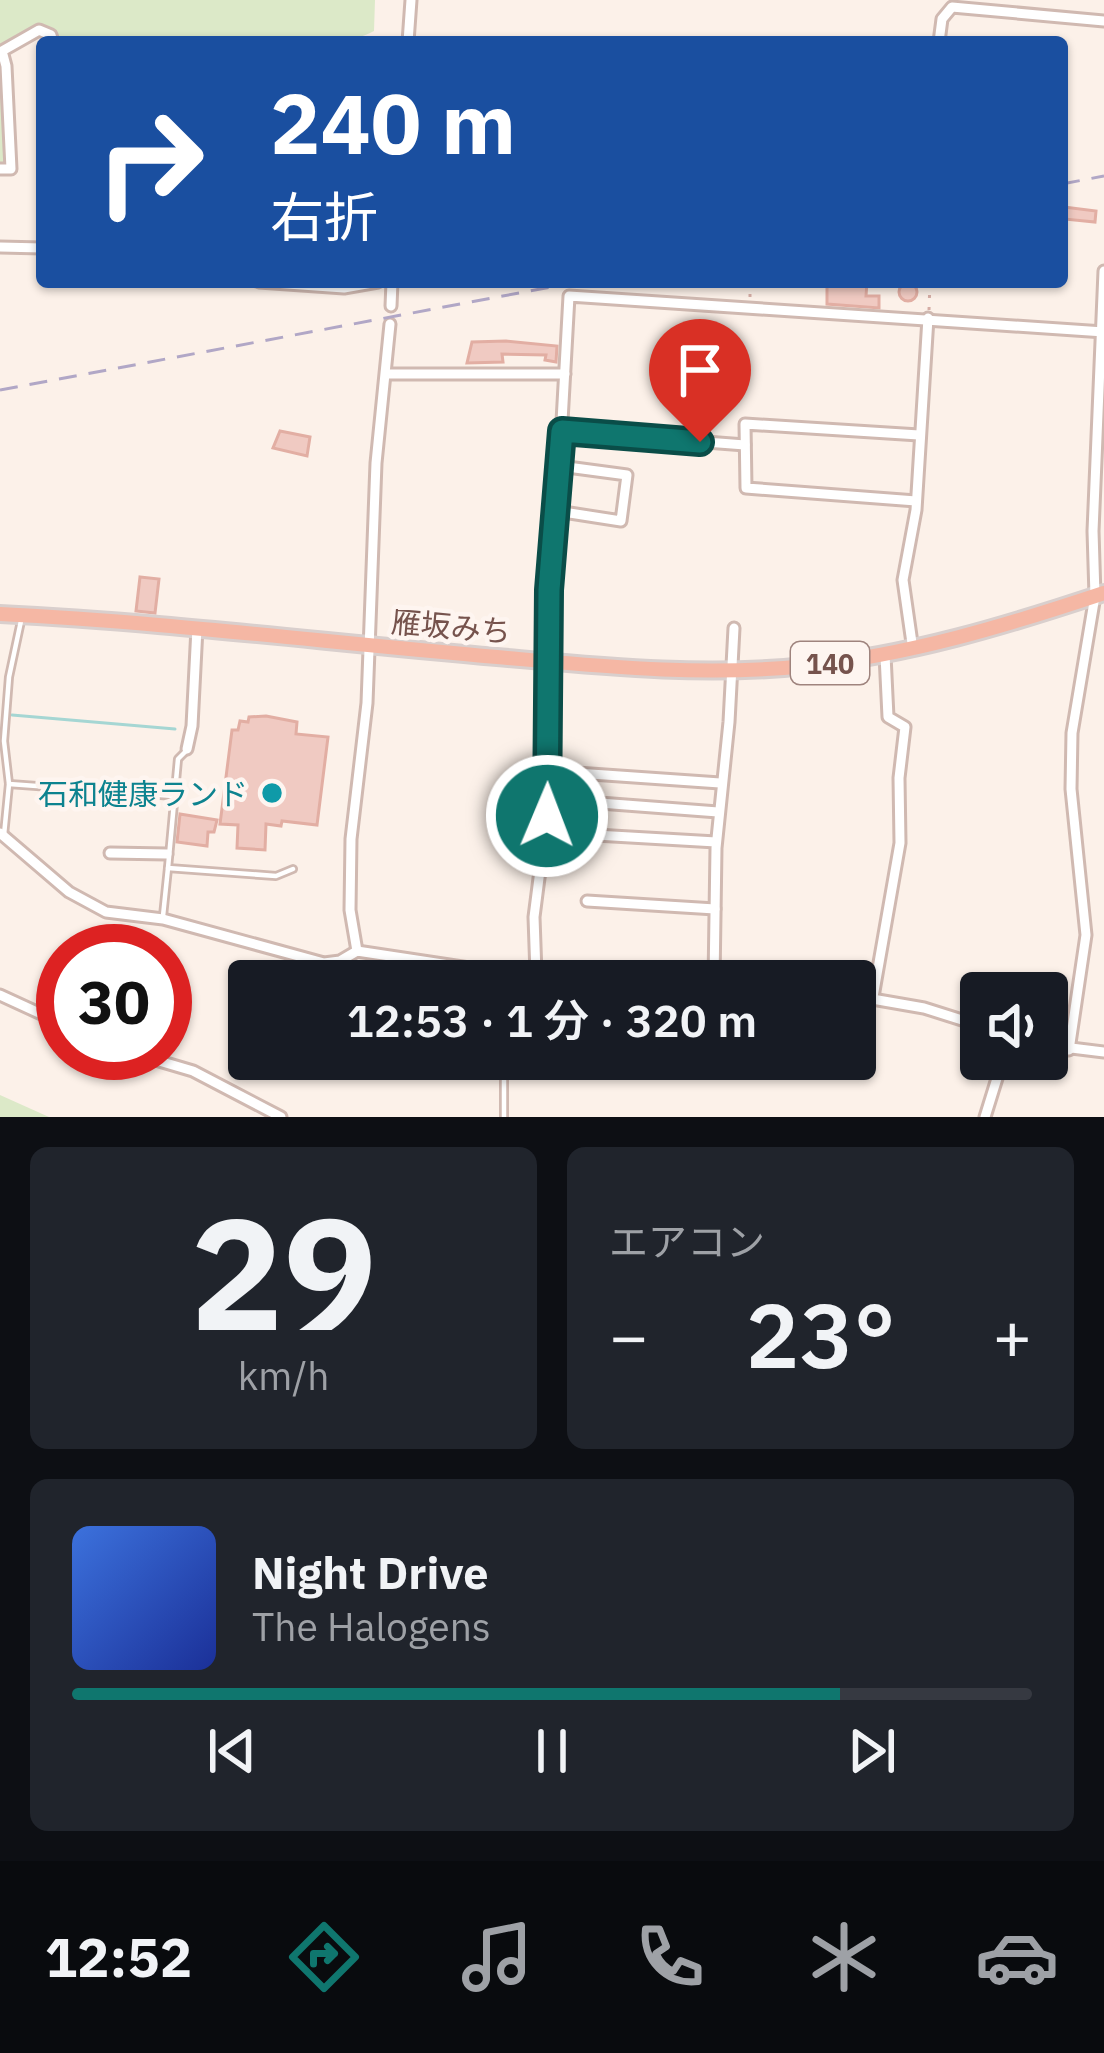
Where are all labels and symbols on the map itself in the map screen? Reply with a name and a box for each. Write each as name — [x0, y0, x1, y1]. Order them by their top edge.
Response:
pin — [649, 319, 751, 442]
street label: 雁坂みち — [390, 601, 512, 651]
road number: 140 — [791, 642, 869, 684]
position arrow — [484, 753, 610, 879]
place label: 石和健康ランド — [38, 774, 248, 813]
marker: 石和健康ランド — [259, 780, 285, 806]
speed limit sign: 30 — [36, 924, 192, 1080]

